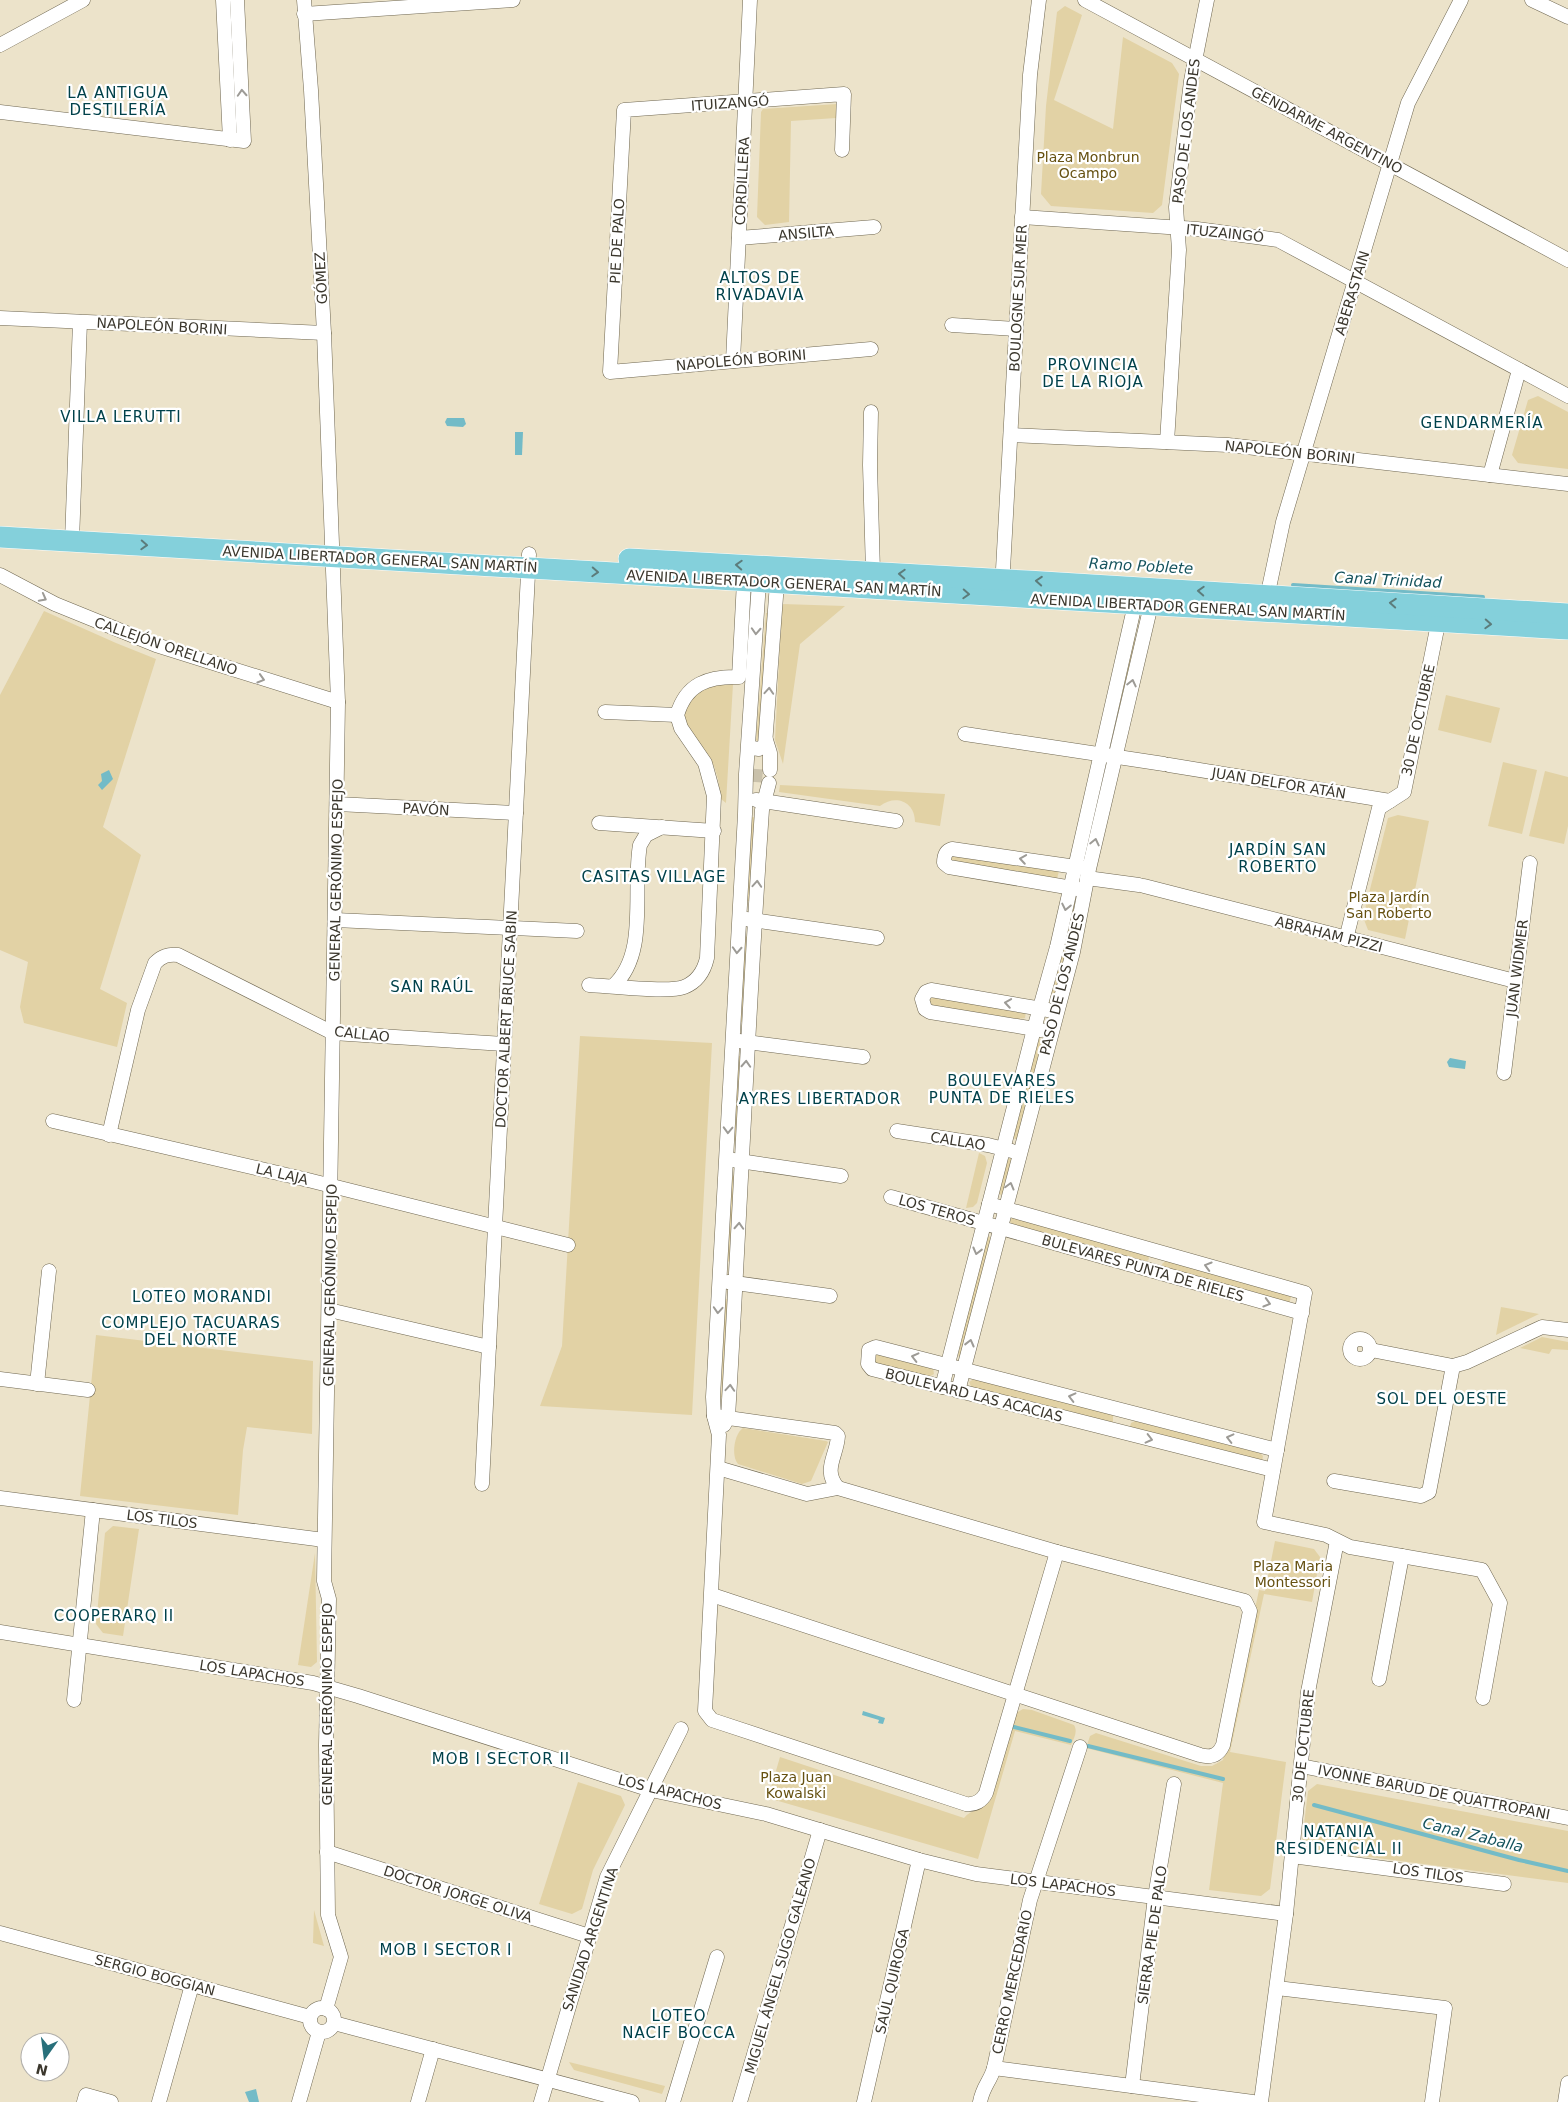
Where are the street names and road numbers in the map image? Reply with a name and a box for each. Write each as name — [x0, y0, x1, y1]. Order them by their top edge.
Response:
street label: PASO DE LOS ANDES — [1169, 58, 1203, 204]
street label: GENDARME ARGENTINO — [1249, 83, 1405, 177]
street label: ITUIZANGÓ — [690, 91, 770, 114]
street label: CORDILLERA — [732, 136, 752, 226]
street label: PIE DE PALO — [607, 198, 627, 284]
street label: ITUZAINGÓ — [1185, 220, 1265, 245]
street label: ANSILTA — [777, 223, 835, 243]
street label: BOULOGNE SUR MER — [1006, 224, 1030, 372]
street label: ABERASTAIN — [1332, 249, 1372, 337]
street label: GÓMEZ — [311, 251, 330, 305]
street label: NAPOLEÓN BORINI — [96, 314, 228, 337]
street label: NAPOLEÓN BORINI — [675, 345, 807, 374]
street label: NAPOLEÓN BORINI — [1224, 436, 1356, 467]
street label: AVENIDA LIBERTADOR GENERAL SAN MARTÍN — [222, 543, 538, 575]
street label: AVENIDA LIBERTADOR GENERAL SAN MARTÍN — [626, 567, 942, 599]
street label: AVENIDA LIBERTADOR GENERAL SAN MARTÍN — [1030, 591, 1346, 623]
street label: CALLEJÓN ORELLANO — [92, 613, 240, 678]
street label: 30 DE OCTUBRE — [1398, 663, 1438, 777]
street label: JUAN DELFOR ATÁN — [1210, 764, 1347, 802]
street label: GENERAL GERÓNIMO ESPEJO — [325, 778, 346, 982]
street label: PAVÓN — [402, 799, 450, 818]
street label: DOCTOR ALBERT BRUCE SABIN — [492, 910, 520, 1128]
street label: PASO DE LOS ANDES — [1037, 911, 1087, 1057]
street label: ABRAHAM PIZZI — [1273, 913, 1385, 955]
street label: JUAN WIDMER — [1503, 918, 1531, 1019]
street label: CALLAO — [334, 1023, 390, 1045]
street label: CALLAO — [929, 1129, 987, 1153]
street label: LA LAJA — [254, 1160, 310, 1188]
street label: GENERAL GERÓNIMO ESPEJO — [319, 1183, 340, 1387]
street label: LOS TEROS — [897, 1191, 977, 1229]
street label: BULEVARES PUNTA DE RIELES — [1040, 1231, 1246, 1305]
street label: BOULEVARD LAS ACACIAS — [884, 1365, 1065, 1425]
street label: LOS TILOS — [126, 1507, 199, 1531]
street label: GENERAL GERÓNIMO ESPEJO — [318, 1603, 335, 1805]
street label: LOS LAPACHOS — [198, 1657, 306, 1689]
street label: 30 DE OCTUBRE — [1289, 1688, 1317, 1804]
street label: IVONNE BARUD DE QUATTROPANI — [1317, 1762, 1551, 1822]
street label: LOS LAPACHOS — [616, 1771, 724, 1813]
street label: MIGUEL ÁNGEL SUGO GALEANO — [741, 1856, 819, 2076]
street label: LOS TILOS — [1391, 1860, 1465, 1886]
street label: DOCTOR JORGE OLIVA — [382, 1862, 535, 1926]
street label: SANIDAD ARGENTINA — [559, 1864, 621, 2013]
street label: SIERRA PIE DE PALO — [1134, 1864, 1170, 2006]
street label: LOS LAPACHOS — [1009, 1871, 1117, 1899]
street label: CERRO MERCEDARIO — [989, 1908, 1035, 2056]
street label: SAÚL QUIROGA — [871, 1926, 912, 2035]
street label: SERGIO BOGGIAN — [93, 1951, 217, 1999]

